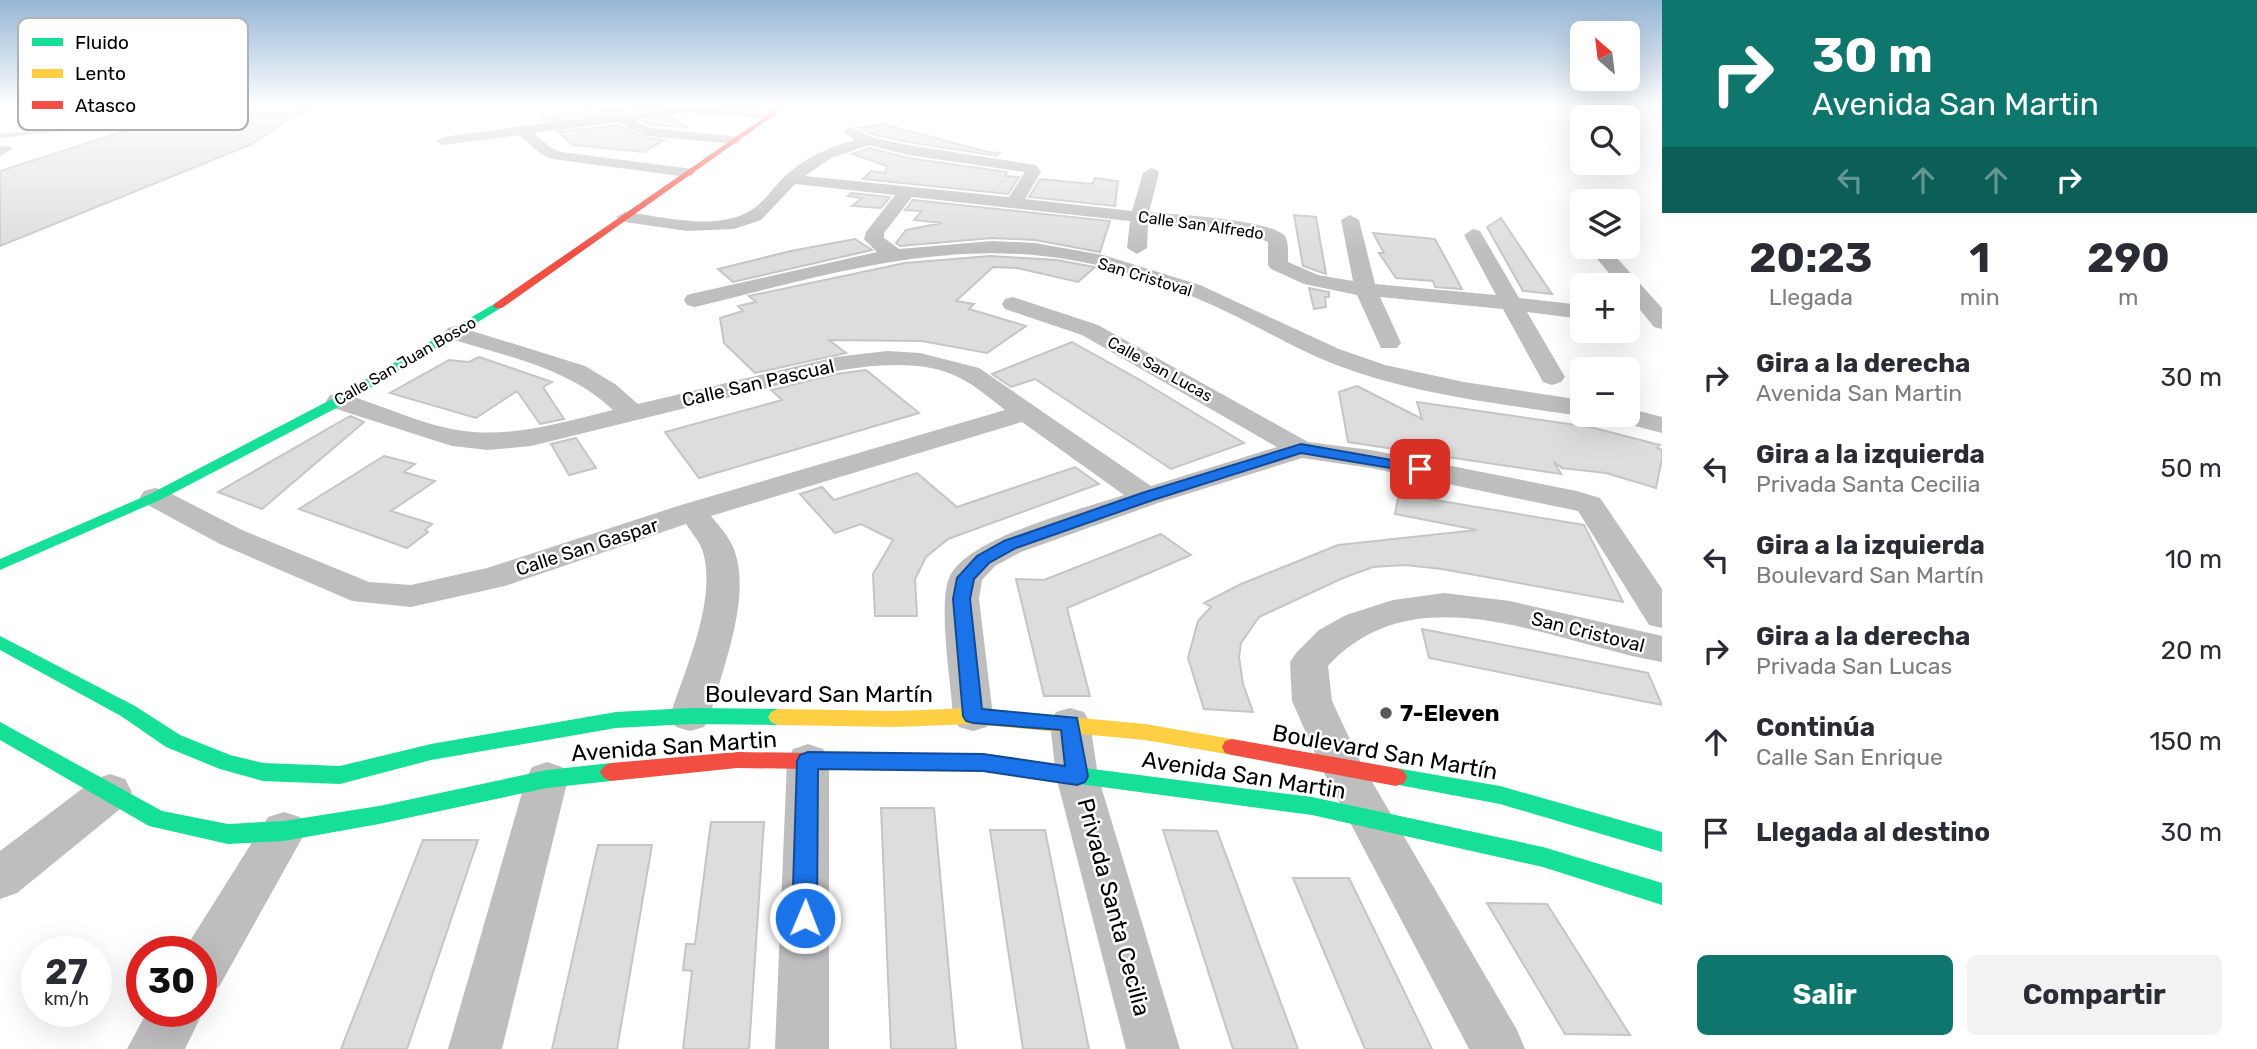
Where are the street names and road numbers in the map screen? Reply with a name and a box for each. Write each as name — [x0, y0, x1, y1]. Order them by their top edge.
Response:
street label: Calle San Alfredo — [1137, 207, 1265, 243]
street label: San Cristoval — [1096, 254, 1194, 300]
street label: Calle San Juan Bosco — [331, 313, 479, 409]
street label: Calle San Lucas — [1104, 332, 1216, 406]
street label: Calle San Pascual — [680, 354, 836, 412]
street label: Calle San Gaspar — [513, 513, 662, 581]
street label: San Cristoval — [1529, 607, 1647, 657]
street label: Boulevard San Martín — [705, 680, 933, 708]
street label: Boulevard San Martín — [1270, 718, 1500, 786]
street label: Avenida San Martin — [570, 725, 778, 767]
street label: Avenida San Martin — [1140, 745, 1348, 805]
street label: Privada Santa Cecilia — [1071, 795, 1157, 1019]

